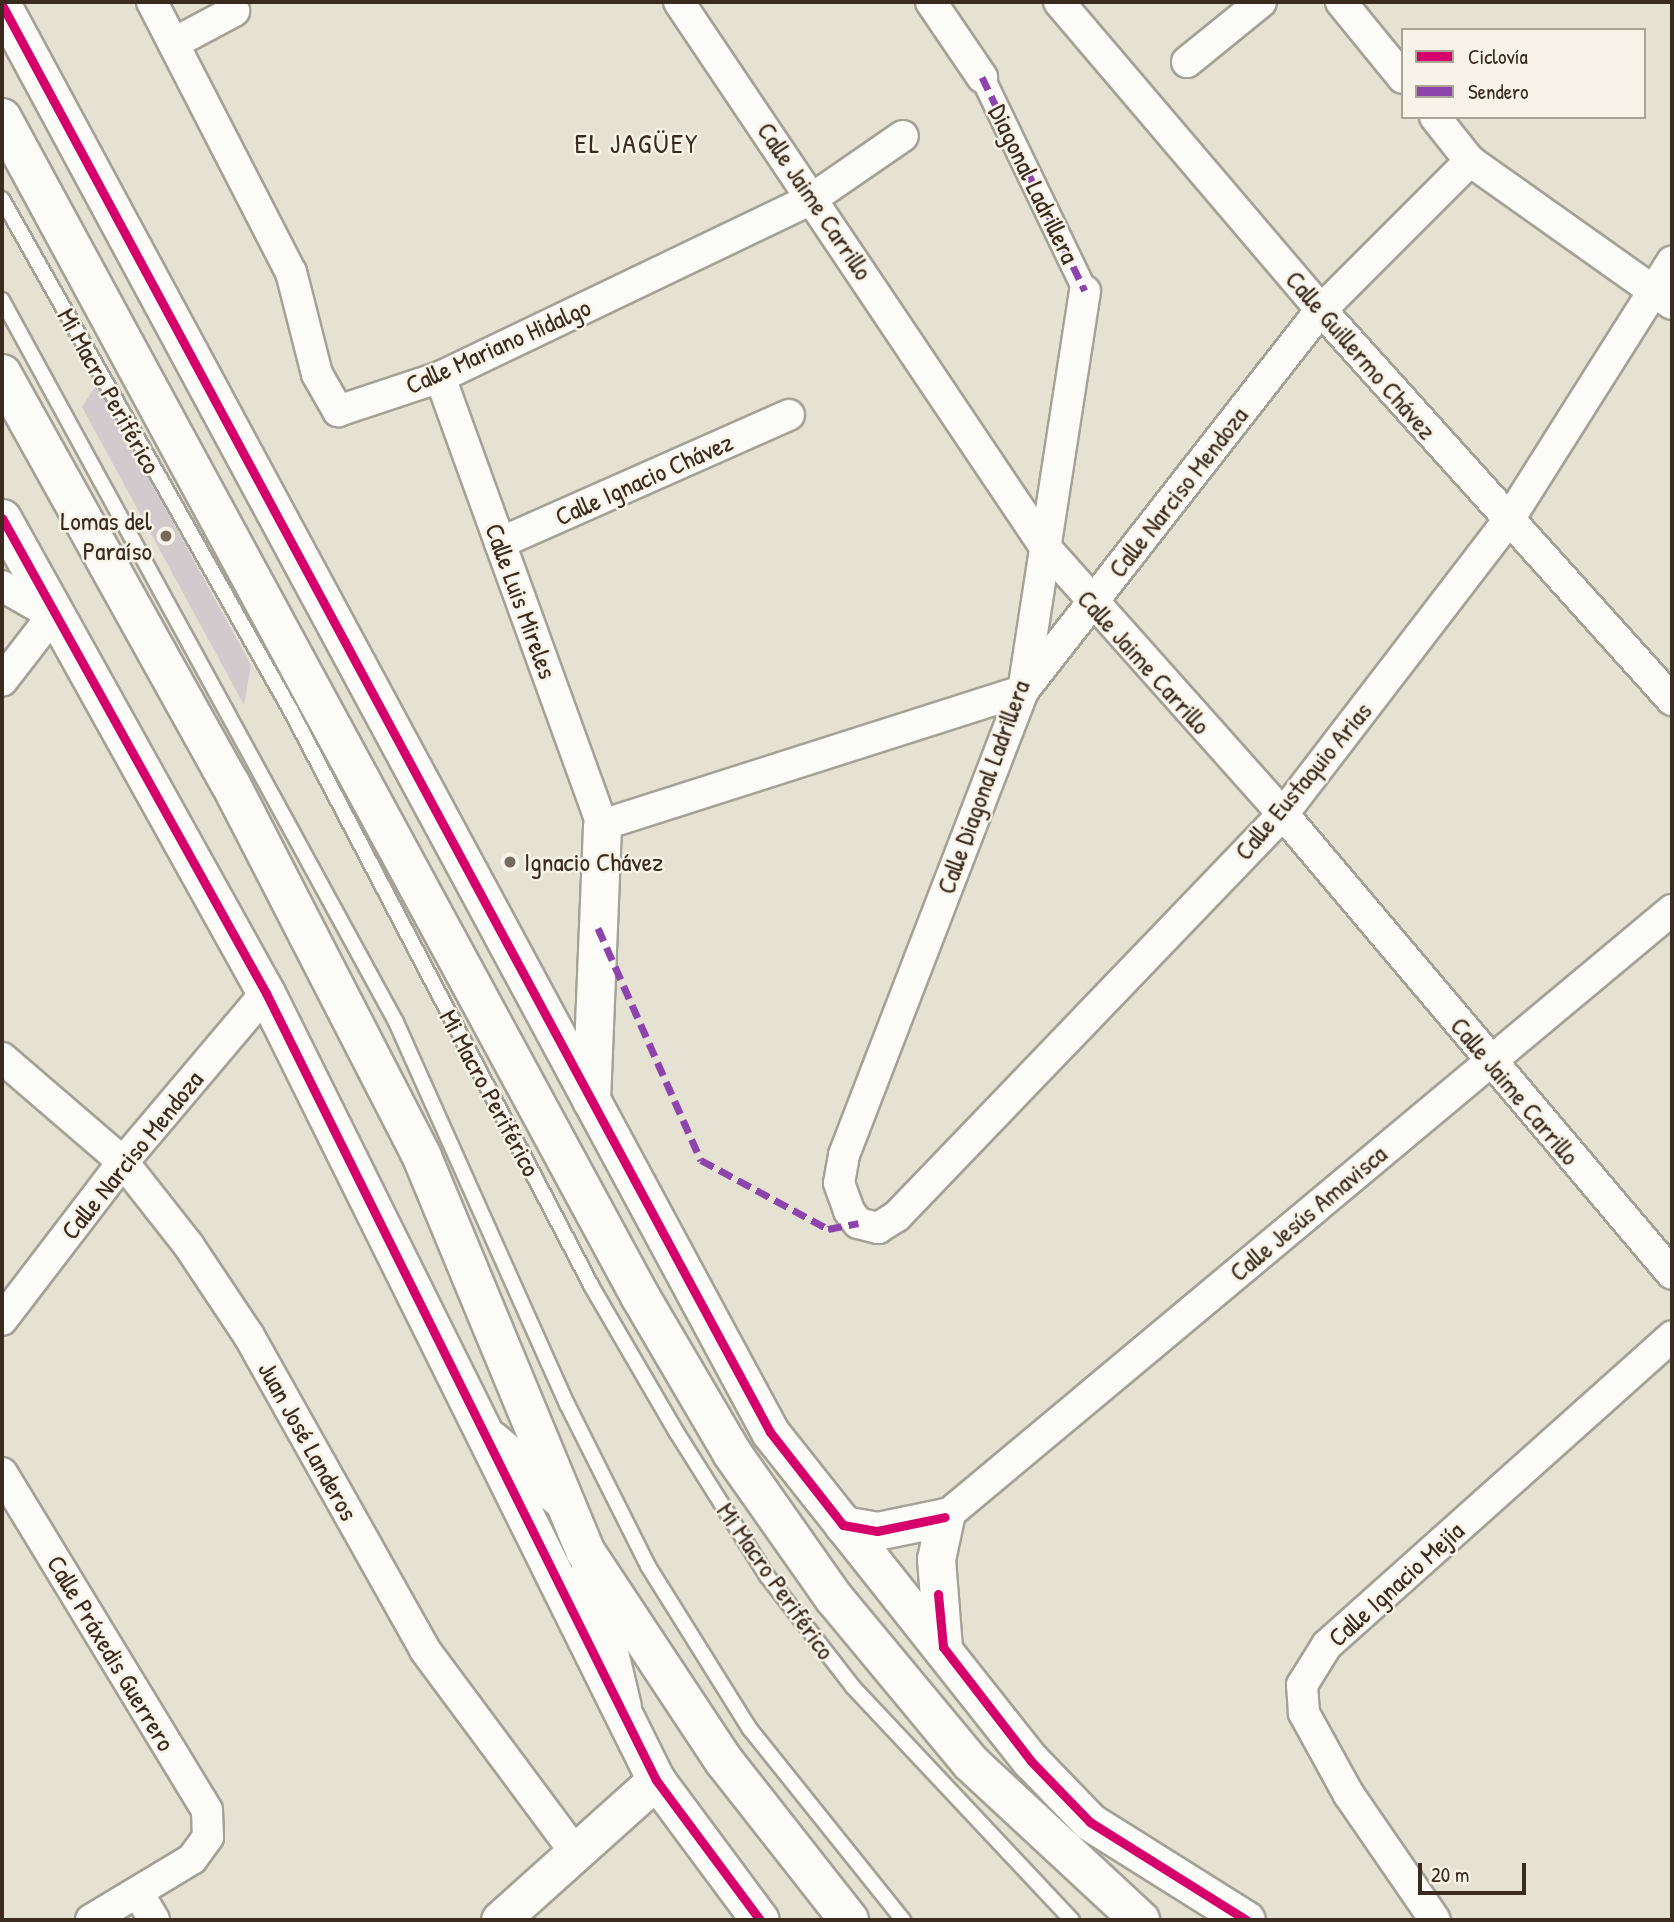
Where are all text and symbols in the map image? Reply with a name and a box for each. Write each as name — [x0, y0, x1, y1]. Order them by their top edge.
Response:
legend — [1401, 28, 1646, 119]
text: Ciclovía — [1468, 42, 1528, 71]
text: Sendero — [1468, 77, 1529, 106]
street label: Diagonal Ladrillera — [982, 99, 1086, 269]
street label: Calle Jaime Carrillo — [751, 116, 879, 286]
district label: EL JAGÜEY — [576, 126, 698, 160]
street label: Calle Guillermo Chávez — [1279, 264, 1443, 446]
street label: Calle Mariano Hidalgo — [401, 291, 595, 401]
street label: Mi Macro Periférico — [51, 303, 167, 479]
street label: Calle Narciso Mendoza — [1102, 400, 1254, 584]
street label: Calle Ignacio Chávez — [550, 426, 738, 532]
place label: Lomas del Paraíso — [61, 505, 152, 566]
street label: Calle Luis Mireles — [479, 519, 563, 683]
marker: Lomas del Paraíso — [158, 528, 174, 544]
street label: Calle Jaime Carrillo — [1071, 583, 1217, 741]
street label: Calle Diagonal Ladrillera — [930, 676, 1036, 898]
street label: Calle Eustaquio Arias — [1228, 696, 1378, 866]
place label: Ignacio Chávez — [524, 846, 663, 878]
marker: Ignacio Chávez — [502, 854, 518, 870]
street label: Mi Macro Periférico — [433, 1004, 547, 1182]
street label: Calle Jaime Carrillo — [1444, 1011, 1586, 1171]
street label: Calle Narciso Mendoza — [54, 1064, 210, 1246]
street label: Calle Jesús Amavisca — [1223, 1138, 1393, 1288]
street label: Juan José Landeros — [251, 1356, 365, 1526]
street label: Mi Macro Periférico — [710, 1497, 842, 1665]
street label: Calle Ignacio Mejía — [1322, 1515, 1470, 1653]
street label: Calle Práxedis Guerrero — [40, 1550, 182, 1756]
scale bar — [1422, 1848, 1530, 1892]
text: 20 m — [1431, 1860, 1469, 1889]

